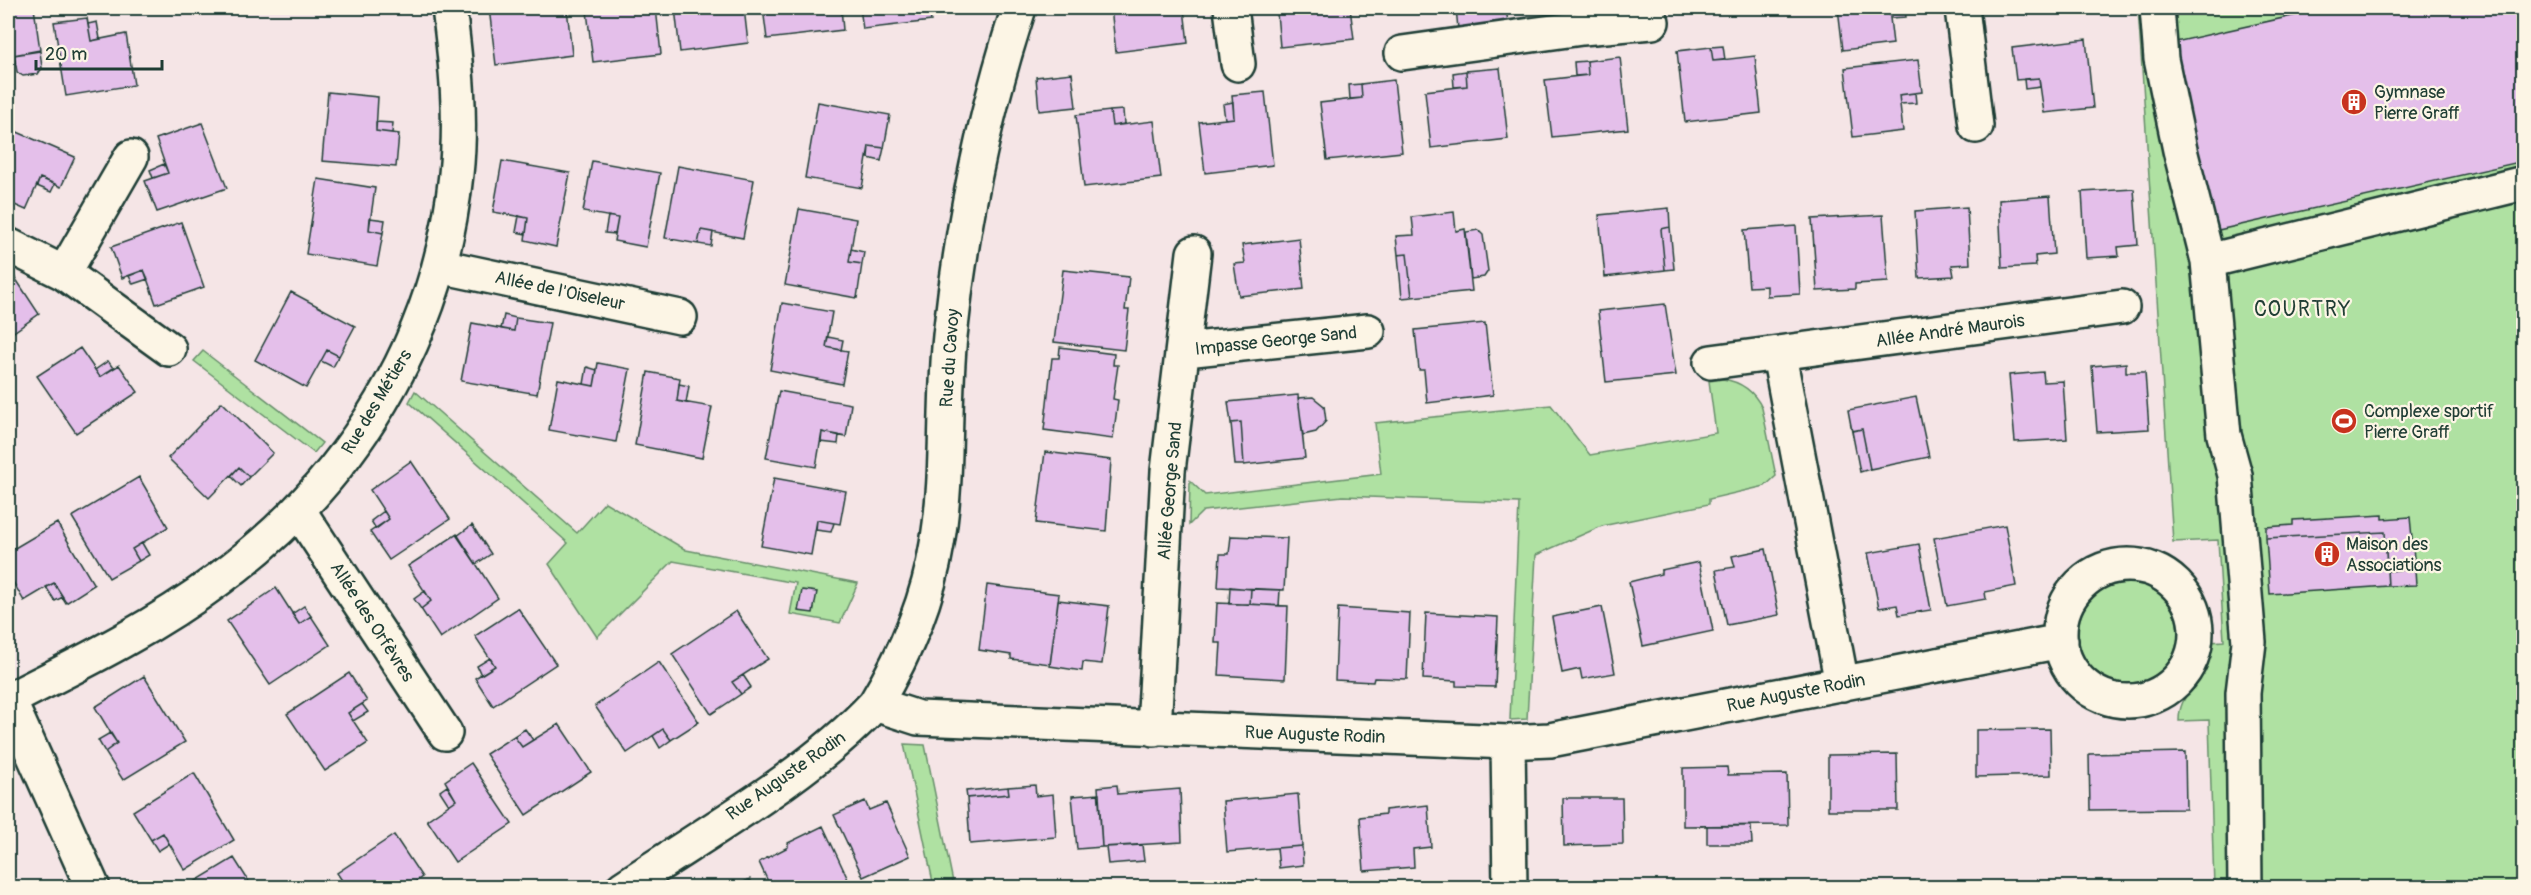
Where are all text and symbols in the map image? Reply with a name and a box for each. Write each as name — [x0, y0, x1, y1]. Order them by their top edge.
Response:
scale bar — [36, 33, 162, 71]
text: 20 m — [45, 43, 87, 66]
place label: Gymnase Pierre Graff — [2374, 81, 2460, 125]
building icon: Gymnase Pierre Graff — [2339, 87, 2369, 117]
street label: Allée de l'Oiseleur — [493, 266, 628, 316]
district label: COURTRY — [2254, 296, 2352, 323]
street label: Rue du Cavoy — [935, 308, 965, 408]
street label: Allée André Maurois — [1874, 309, 2026, 353]
street label: Impasse George Sand — [1194, 321, 1358, 361]
street label: Rue des Métiers — [337, 345, 417, 459]
place label: Complexe sportif Pierre Graff — [2364, 400, 2495, 444]
sports icon: Complexe sportif Pierre Graff — [2329, 406, 2359, 436]
street label: Allée George Sand — [1153, 421, 1187, 561]
place label: Maison des Associations — [2346, 533, 2441, 577]
building icon: Maison des Associations — [2312, 539, 2342, 569]
street label: Allée des Orfèvres — [325, 558, 419, 686]
street label: Rue Auguste Rodin — [1725, 668, 1867, 718]
street label: Rue Auguste Rodin — [1244, 721, 1386, 749]
street label: Rue Auguste Rodin — [722, 726, 850, 826]

